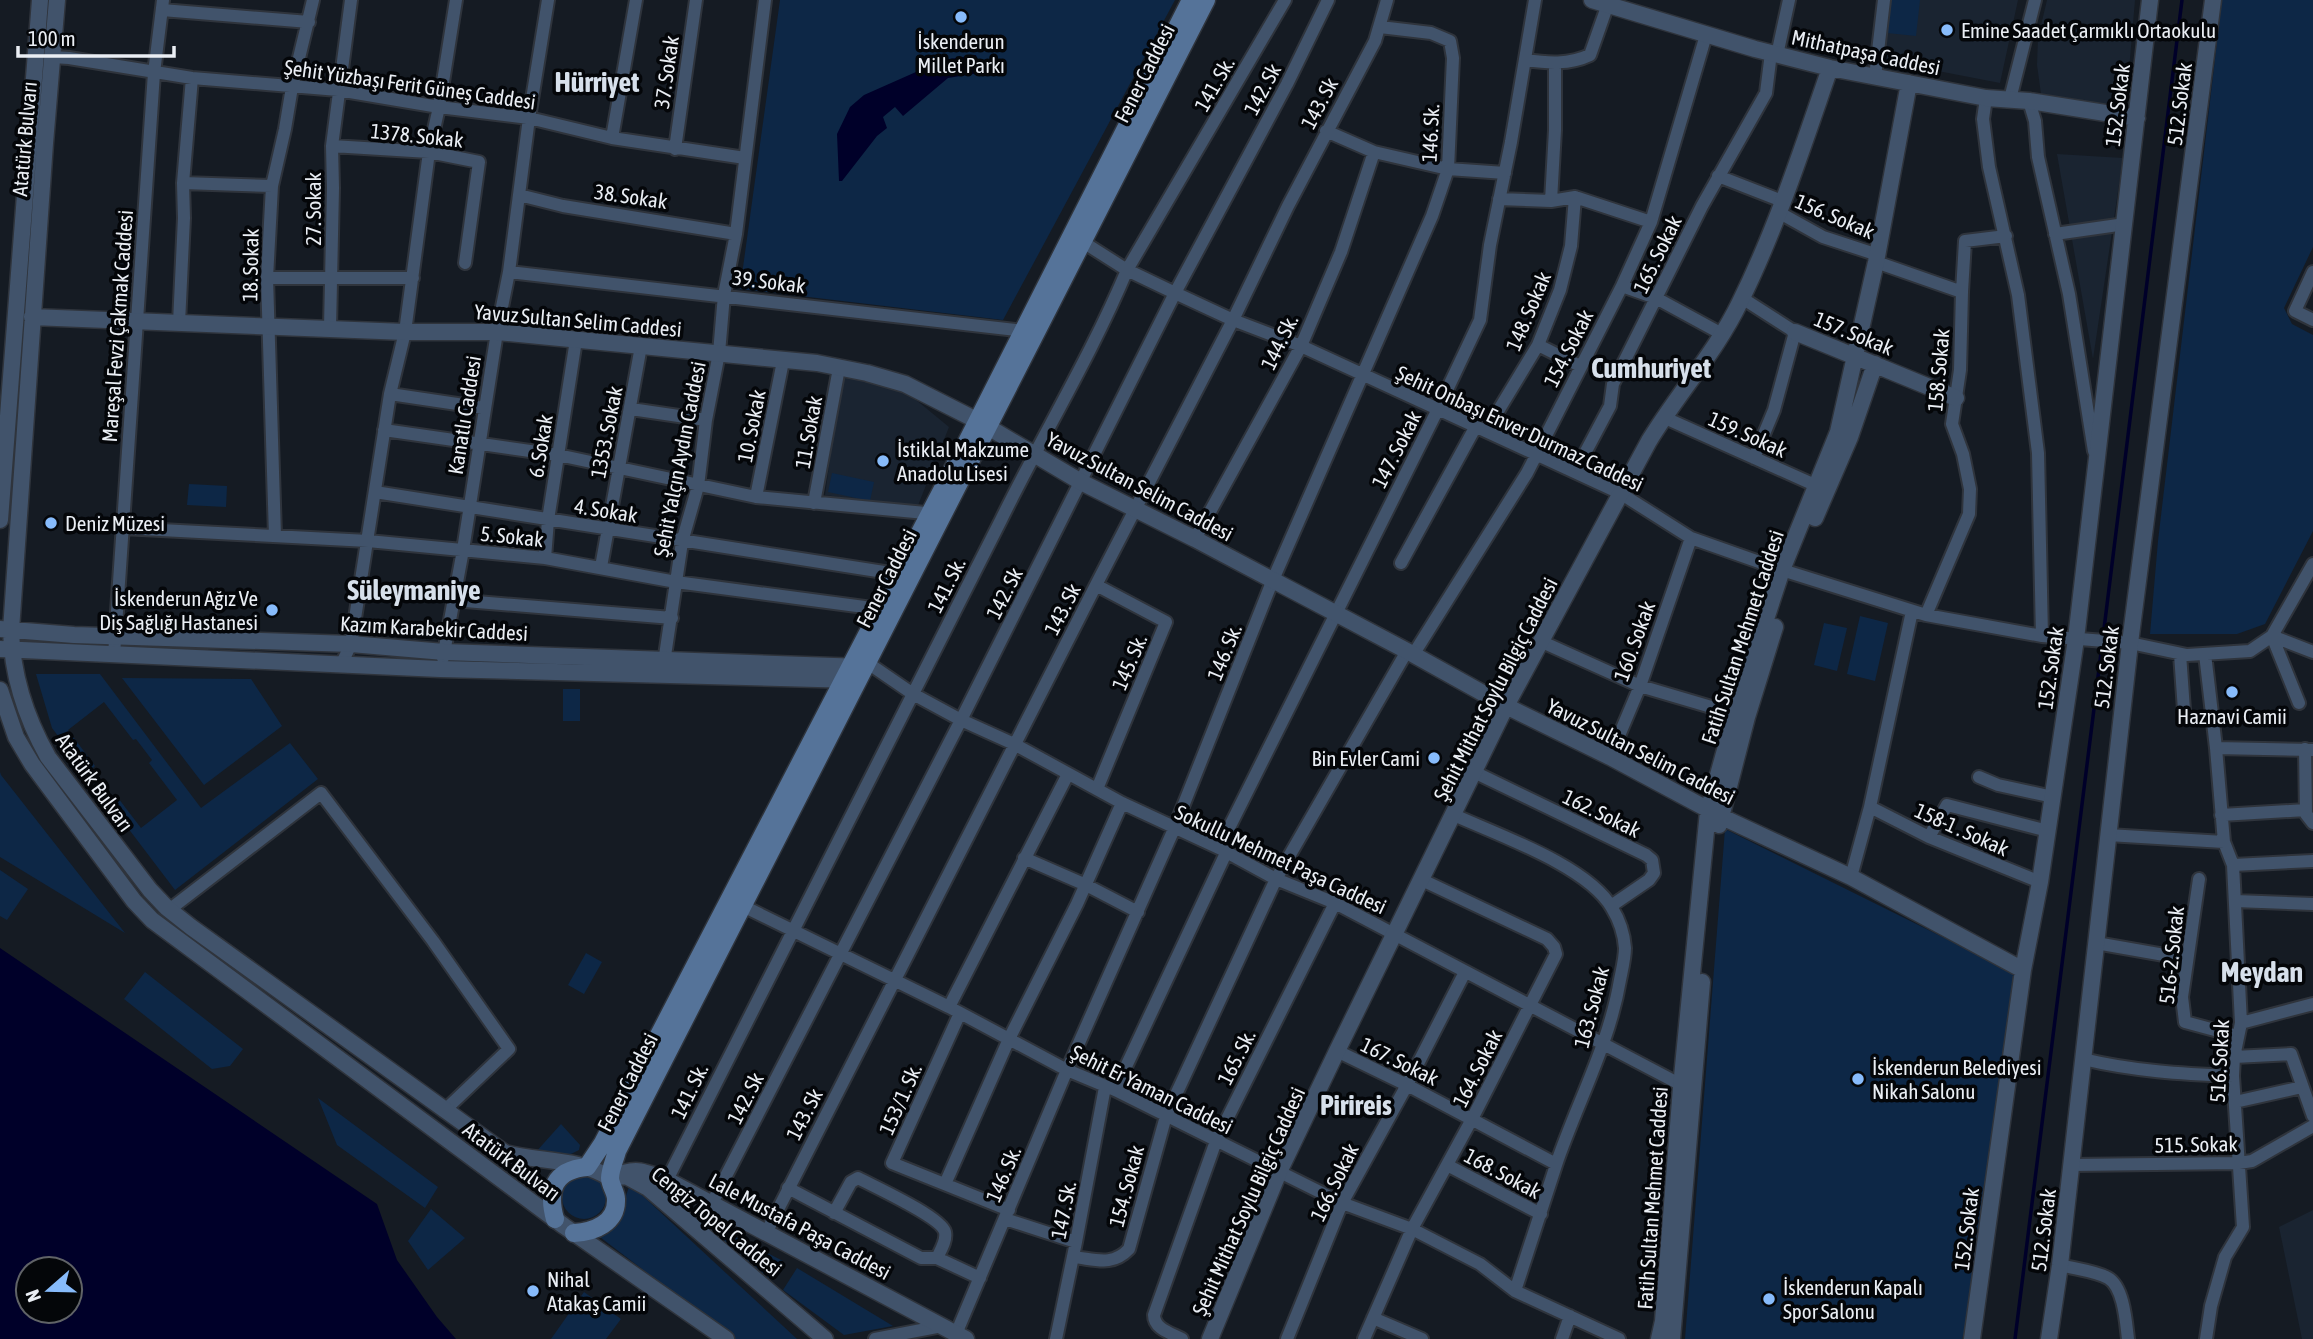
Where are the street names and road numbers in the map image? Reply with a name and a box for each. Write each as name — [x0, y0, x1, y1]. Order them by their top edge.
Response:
street label: Fener Caddesi — [1109, 20, 1179, 126]
street label: Mithatpaşa Caddesi — [1789, 24, 1943, 80]
street label: 37. Sokak — [649, 34, 683, 110]
street label: 141. Sk. — [1189, 53, 1239, 115]
street label: Şehit Yüzbaşı Ferit Güneş Caddesi — [283, 54, 537, 114]
street label: 142. Sk — [1239, 59, 1285, 119]
street label: 512. Sokak — [2162, 61, 2196, 147]
street label: 152. Sokak — [2100, 62, 2134, 148]
street label: 143. Sk — [1296, 73, 1342, 133]
street label: Atatürk Bulvarı — [7, 81, 41, 197]
street label: 146. Sk. — [1416, 103, 1444, 163]
street label: 1378. Sokak — [369, 118, 465, 152]
street label: 27. Sokak — [301, 172, 325, 246]
street label: 38. Sokak — [593, 179, 669, 213]
street label: 156. Sokak — [1792, 189, 1878, 243]
street label: Mareşal Fevzi Çakmak Caddesi — [97, 209, 137, 443]
street label: 165. Sokak — [1628, 211, 1686, 297]
street label: 18. Sokak — [237, 228, 263, 302]
street label: 39. Sokak — [731, 265, 807, 297]
street label: 148. Sokak — [1501, 268, 1555, 354]
street label: Yavuz Sultan Selim Caddesi — [473, 299, 683, 341]
street label: 154. Sokak — [1538, 305, 1598, 391]
street label: 157. Sokak — [1811, 306, 1897, 360]
street label: 144. Sk. — [1255, 311, 1303, 373]
street label: 158. Sokak — [1922, 328, 1954, 412]
street label: Kanatlı Caddesi — [443, 354, 485, 476]
street label: Şehit Yalçın Aydın Caddesi — [648, 359, 710, 559]
street label: Şehit Onbaşı Enver Durmaz Caddesi — [1393, 360, 1647, 496]
street label: 1353. Sokak — [585, 384, 627, 480]
street label: 10. Sokak — [732, 388, 770, 464]
street label: 11. Sokak — [790, 394, 826, 470]
street label: 147. Sokak — [1366, 406, 1426, 492]
street label: 159. Sokak — [1705, 406, 1791, 462]
street label: 6. Sokak — [523, 413, 557, 479]
street label: Yavuz Sultan Selim Caddesi — [1042, 427, 1238, 545]
street label: 4. Sokak — [573, 493, 639, 527]
street label: 5. Sokak — [479, 521, 545, 551]
street label: Fener Caddesi — [851, 525, 921, 631]
street label: Fatih Sultan Mehmet Caddesi — [1696, 527, 1788, 747]
street label: 141. Sk. — [922, 554, 970, 616]
street label: 142. Sk — [981, 563, 1027, 623]
street label: Şehit Mithat Soylu Bilgiç Caddesi — [1428, 573, 1562, 805]
street label: 143. Sk — [1039, 579, 1085, 639]
street label: 160. Sokak — [1609, 598, 1659, 684]
street label: Kazım Karabekir Caddesi — [339, 611, 529, 645]
street label: 146. Sk. — [1202, 621, 1246, 683]
street label: 512. Sokak — [2089, 624, 2123, 710]
street label: 152. Sokak — [2032, 625, 2068, 711]
street label: 145. Sk. — [1107, 631, 1151, 693]
street label: Yavuz Sultan Selim Caddesi — [1543, 693, 1739, 809]
street label: Atatürk Bulvarı — [51, 728, 139, 836]
street label: 162. Sokak — [1559, 784, 1645, 842]
street label: 158-1 . Sokak — [1911, 798, 2013, 860]
street label: Sokullu Mehmet Paşa Caddesi — [1172, 799, 1390, 919]
street label: 516-2. Sokak — [2154, 905, 2188, 1005]
street label: 163. Sokak — [1569, 964, 1613, 1050]
street label: 516. Sokak — [2205, 1019, 2233, 1103]
street label: 164. Sokak — [1447, 1025, 1507, 1111]
street label: 165. Sk. — [1212, 1026, 1260, 1088]
street label: Fener Caddesi — [592, 1029, 662, 1135]
street label: 167. Sokak — [1357, 1032, 1443, 1090]
street label: Şehit Er Yaman Caddesi — [1067, 1039, 1237, 1139]
street label: 141. Sk. — [665, 1060, 713, 1122]
street label: 153/1. Sk. — [874, 1060, 926, 1138]
street label: 142. Sk — [722, 1068, 768, 1128]
street label: Şehit Mithat Soylu Bilgiç Caddesi — [1187, 1083, 1309, 1319]
street label: 143. Sk — [781, 1084, 827, 1144]
street label: Fatih Sultan Mehmet Caddesi — [1632, 1086, 1672, 1310]
street label: Atatürk Bulvarı — [459, 1117, 565, 1205]
street label: 515. Sokak — [2154, 1131, 2238, 1157]
street label: 166. Sokak — [1305, 1139, 1363, 1225]
street label: 146. Sk. — [981, 1143, 1025, 1205]
street label: 154. Sokak — [1104, 1143, 1148, 1229]
street label: 168. Sokak — [1461, 1143, 1545, 1203]
street label: Cengiz Topel Caddesi — [647, 1161, 787, 1281]
street label: Lale Mustafa Paşa Caddesi — [705, 1168, 895, 1284]
street label: 147. Sk. — [1046, 1179, 1080, 1241]
street label: 152. Sokak — [1949, 1186, 1983, 1272]
street label: 512. Sokak — [2026, 1187, 2060, 1273]

